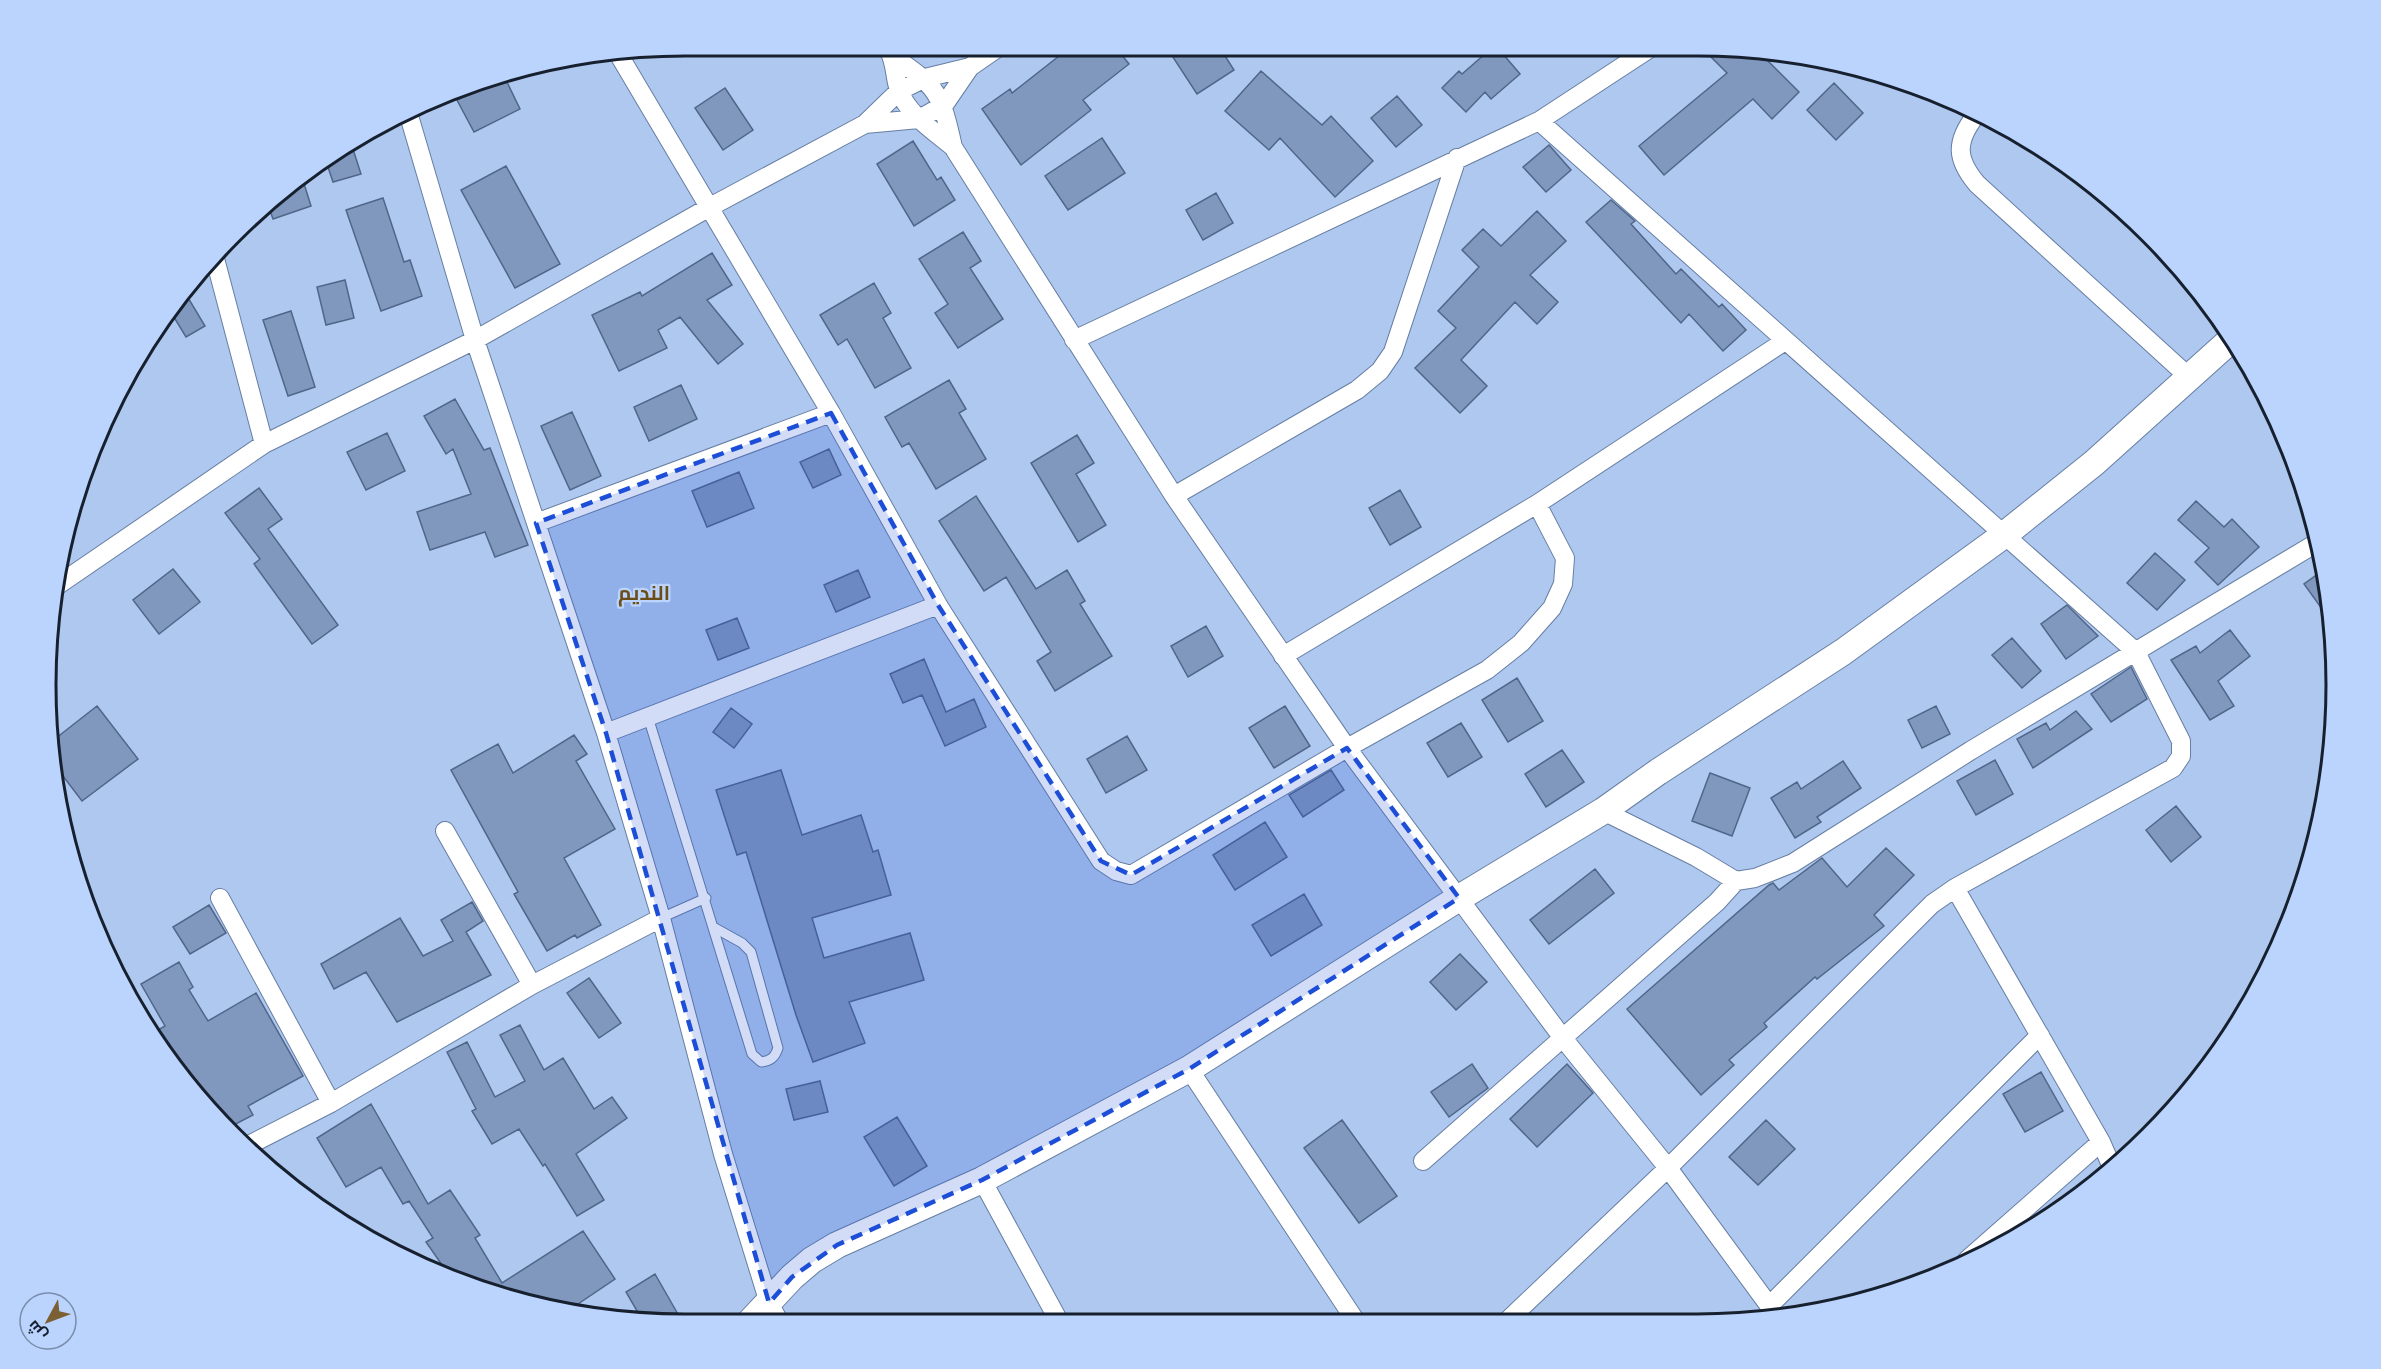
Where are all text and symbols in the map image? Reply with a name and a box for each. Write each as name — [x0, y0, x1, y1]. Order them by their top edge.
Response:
district label: النديم — [618, 579, 670, 607]
north arrow — [18, 1291, 78, 1351]
text: ش — [22, 1316, 52, 1346]

